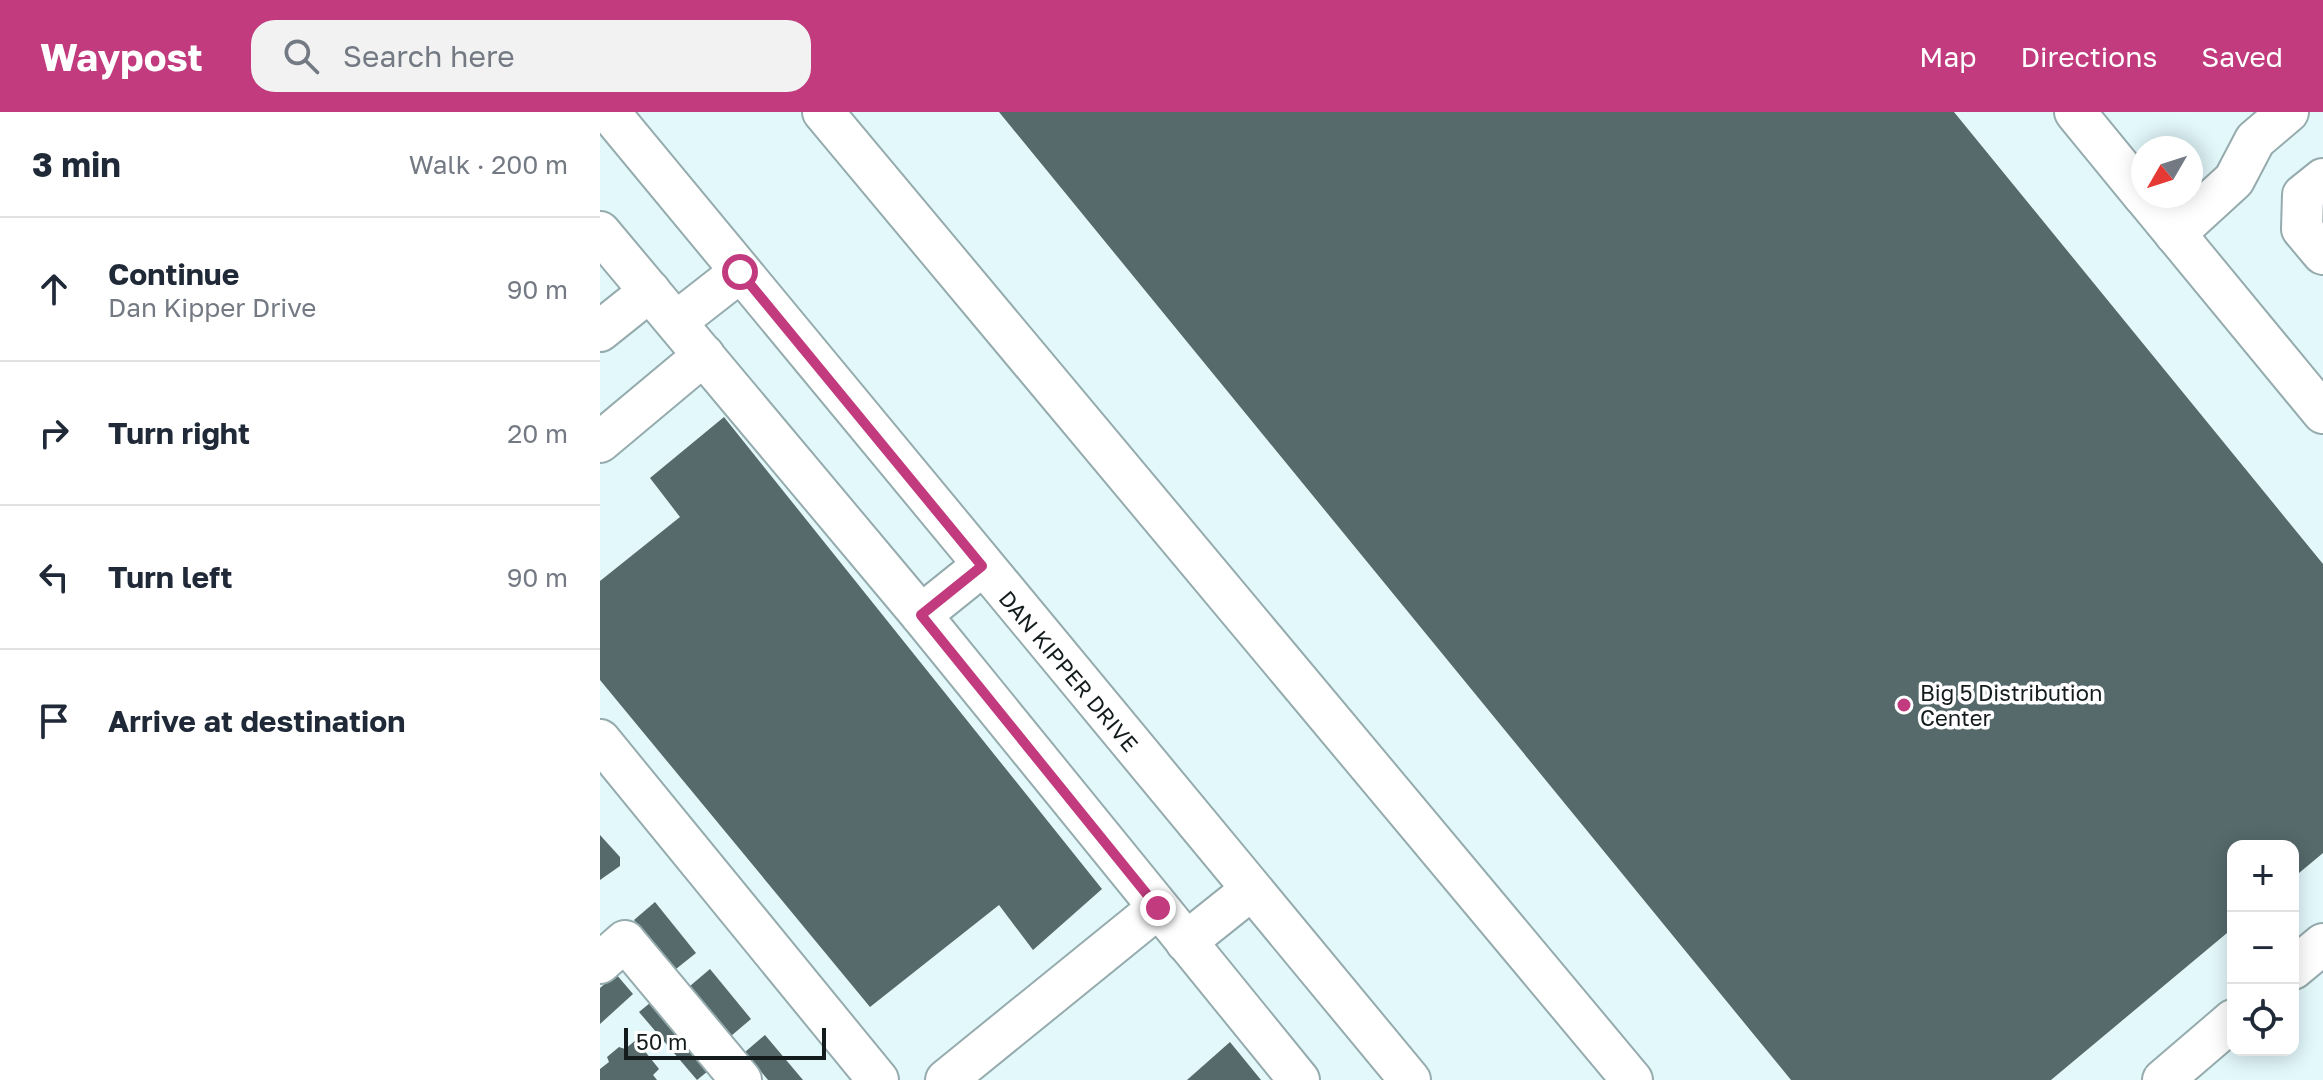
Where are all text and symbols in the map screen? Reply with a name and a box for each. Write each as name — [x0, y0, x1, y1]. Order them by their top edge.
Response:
search box — [251, 20, 811, 92]
text: Waypost — [40, 34, 203, 79]
icon: search — [279, 34, 323, 78]
text: Search here — [343, 38, 515, 74]
text: Map — [1919, 40, 1976, 73]
text: Directions — [2020, 40, 2157, 73]
text: Saved — [2201, 40, 2283, 73]
north arrow — [2131, 136, 2203, 208]
text: 3 min — [32, 144, 121, 184]
text: Walk · 200 m — [409, 149, 568, 180]
route start — [722, 254, 758, 290]
text: Continue — [108, 256, 239, 292]
icon: ahead — [32, 267, 76, 311]
text: 90 m — [507, 274, 568, 305]
text: Dan Kipper Drive — [108, 292, 316, 323]
icon: right — [32, 411, 76, 455]
text: Turn right — [108, 415, 250, 451]
text: 20 m — [507, 418, 568, 449]
icon: left — [32, 555, 76, 599]
text: Turn left — [108, 559, 233, 595]
text: 90 m — [507, 562, 568, 593]
street label: DAN KIPPER DRIVE — [994, 585, 1144, 757]
place label: Big 5 Distribution Center — [1920, 679, 2102, 731]
marker: Big 5 Distribution Center — [1895, 696, 1913, 714]
icon: arrive — [32, 699, 76, 743]
text: Arrive at destination — [108, 703, 405, 739]
map controls — [2227, 840, 2299, 1056]
button: + — [2227, 840, 2299, 912]
route end — [1140, 890, 1176, 926]
button: − — [2227, 912, 2299, 984]
button: locate — [2227, 984, 2299, 1056]
scale bar — [624, 1024, 826, 1060]
text: 50 m — [636, 1028, 687, 1055]

